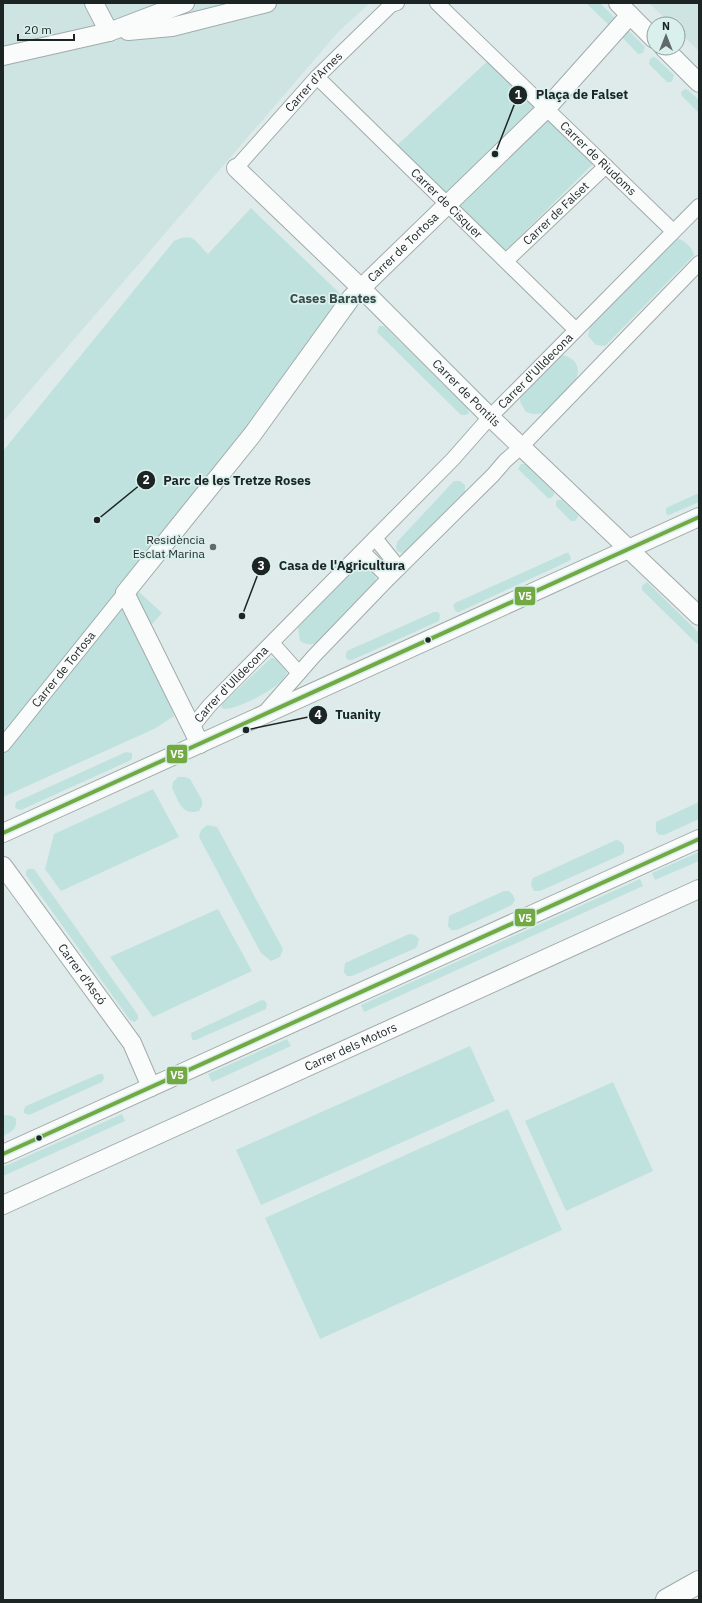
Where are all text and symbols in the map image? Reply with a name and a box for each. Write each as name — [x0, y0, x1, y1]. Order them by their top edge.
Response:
scale bar — [18, 16, 74, 42]
north arrow — [646, 16, 686, 56]
text: N — [662, 19, 670, 33]
text: 20 m — [24, 22, 52, 37]
street label: Carrer d'Arnes — [282, 48, 345, 115]
callout: Plaça de Falset — [508, 82, 637, 107]
text: Plaça de Falset — [536, 86, 628, 103]
text: 1 — [514, 87, 522, 102]
street label: Carrer de Riudoms — [557, 118, 640, 199]
street label: Carrer de Cisquer — [408, 165, 486, 242]
street label: Carrer de Falset — [520, 178, 592, 248]
street label: Carrer de Tortosa — [364, 209, 442, 285]
district label: Cases Barates — [290, 290, 377, 307]
street label: Carrer d'Ulldecona — [495, 329, 576, 412]
street label: Carrer de Pontils — [429, 356, 504, 430]
callout: Parc de les Tretze Roses — [136, 467, 319, 492]
text: 2 — [142, 472, 150, 487]
text: Parc de les Tretze Roses — [163, 472, 311, 489]
place label: Residència Esclat Marina — [133, 532, 206, 561]
marker: Residència Esclat Marina — [208, 542, 218, 552]
callout: Casa de l'Agricultura — [251, 553, 413, 578]
text: Casa de l'Agricultura — [279, 557, 405, 574]
text: 3 — [257, 558, 265, 573]
line badge: V5 — [514, 586, 536, 606]
text: V5 — [518, 589, 532, 603]
street label: Carrer de Tortosa — [28, 627, 99, 710]
unlabelled marker — [423, 635, 433, 645]
street label: Carrer d'Ulldecona — [191, 642, 271, 725]
callout: Tuanity — [308, 702, 389, 727]
text: Tuanity — [335, 706, 381, 723]
text: 4 — [314, 707, 322, 722]
line badge: V5 — [166, 744, 188, 764]
text: V5 — [170, 747, 184, 761]
line badge: V5 — [514, 908, 536, 927]
text: V5 — [518, 911, 532, 925]
street label: Carrer d'Ascó — [55, 940, 110, 1008]
street label: Carrer dels Motors — [302, 1019, 399, 1074]
line badge: V5 — [166, 1066, 188, 1085]
text: V5 — [170, 1068, 184, 1082]
unlabelled marker — [34, 1133, 44, 1143]

